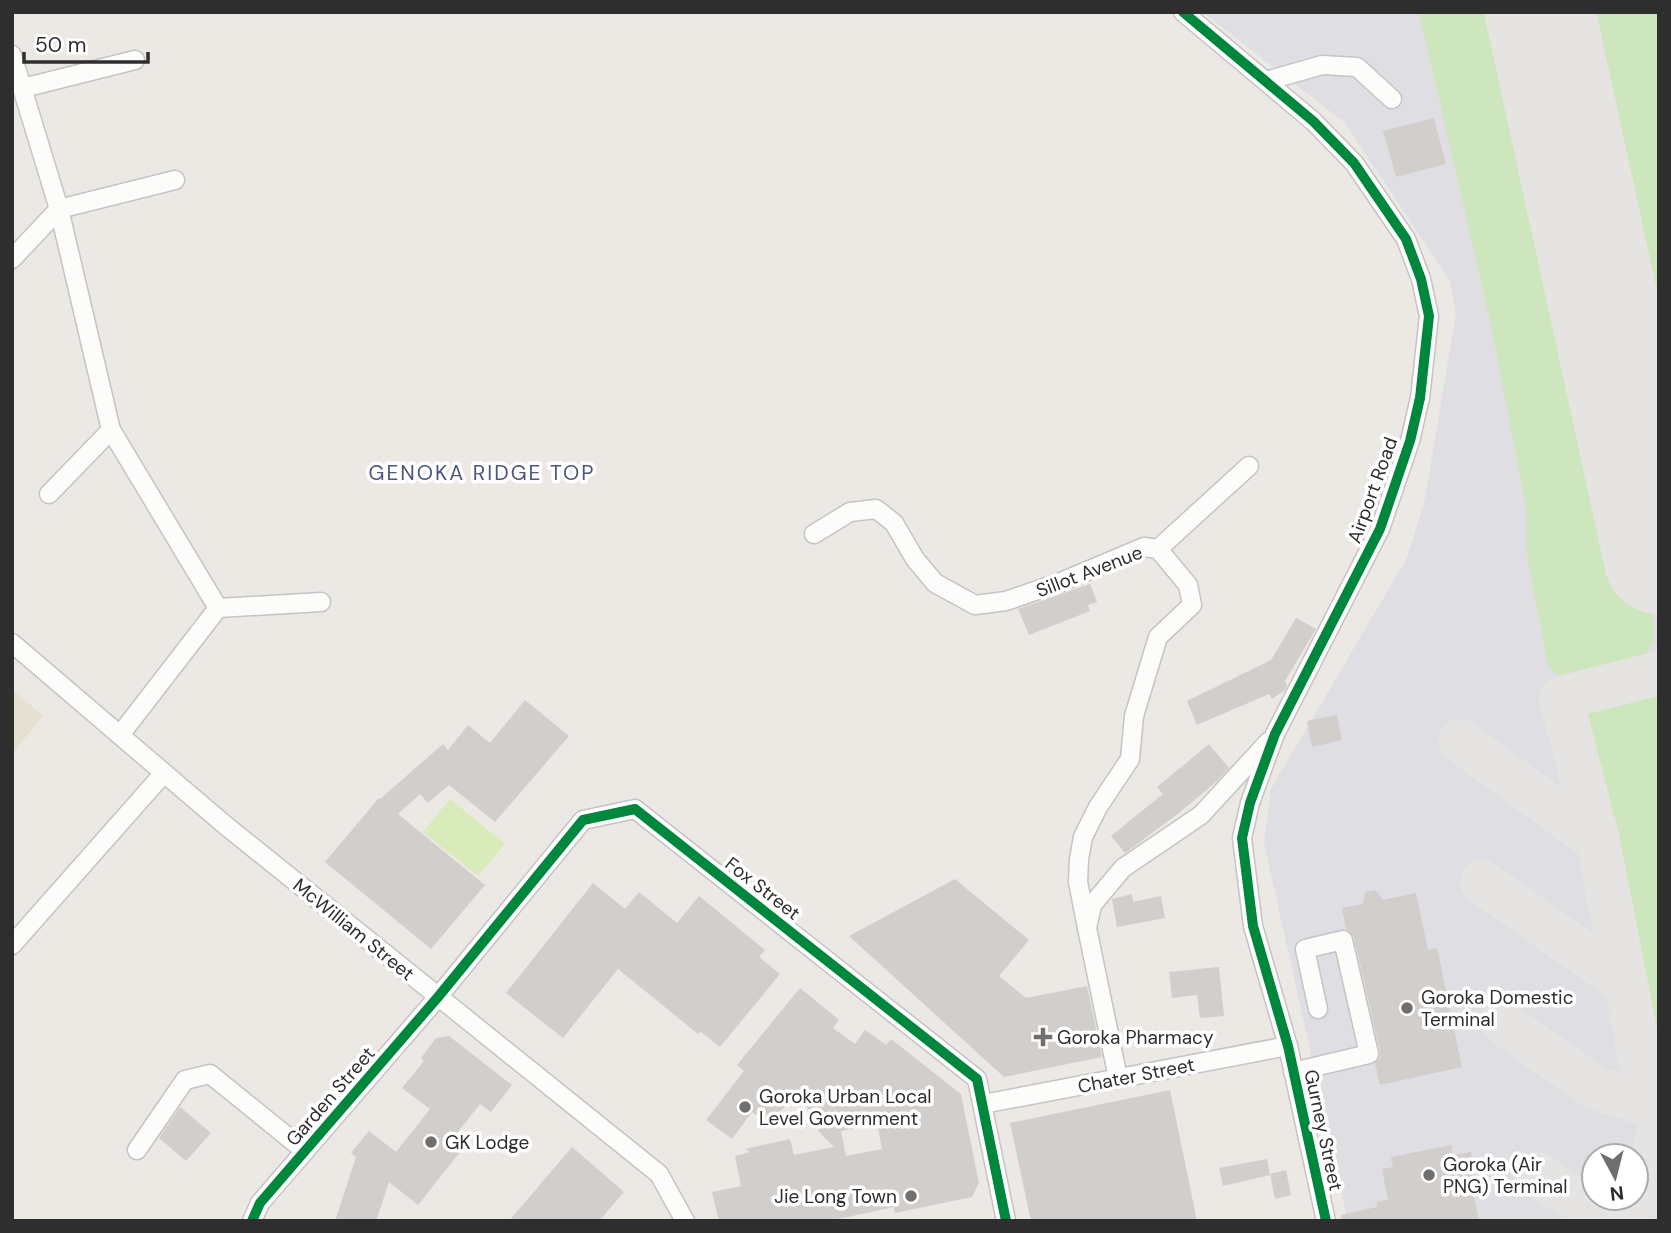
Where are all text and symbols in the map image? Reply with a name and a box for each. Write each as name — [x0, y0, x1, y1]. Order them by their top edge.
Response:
scale bar — [24, 21, 149, 65]
text: 50 m — [35, 31, 86, 59]
street label: Airport Road — [1342, 434, 1403, 547]
district label: GENOKA RIDGE TOP — [368, 459, 596, 487]
street label: Sillot Avenue — [1032, 540, 1146, 603]
street label: Fox Street — [720, 851, 805, 926]
street label: McWilliam Street — [288, 873, 419, 986]
place label: Goroka Domestic Terminal — [1421, 985, 1574, 1032]
marker: Goroka Domestic Terminal — [1399, 1000, 1415, 1016]
place label: Goroka Pharmacy — [1057, 1025, 1214, 1050]
marker: Goroka Pharmacy — [1035, 1029, 1051, 1045]
street label: Garden Street — [280, 1041, 380, 1151]
street label: Chater Street — [1076, 1052, 1197, 1099]
street label: Gurney Street — [1298, 1067, 1349, 1193]
place label: Goroka Urban Local Level Government — [759, 1084, 931, 1131]
marker: Goroka Urban Local Level Government — [737, 1099, 753, 1115]
place label: GK Lodge — [445, 1130, 529, 1155]
marker: GK Lodge — [423, 1134, 439, 1150]
north arrow — [1580, 1142, 1650, 1212]
place label: Goroka (Air PNG) Terminal — [1443, 1152, 1567, 1199]
marker: Goroka (Air PNG) Terminal — [1421, 1167, 1437, 1183]
text: N — [1609, 1180, 1625, 1207]
place label: Jie Long Town — [774, 1184, 897, 1209]
marker: Jie Long Town — [903, 1188, 919, 1204]

